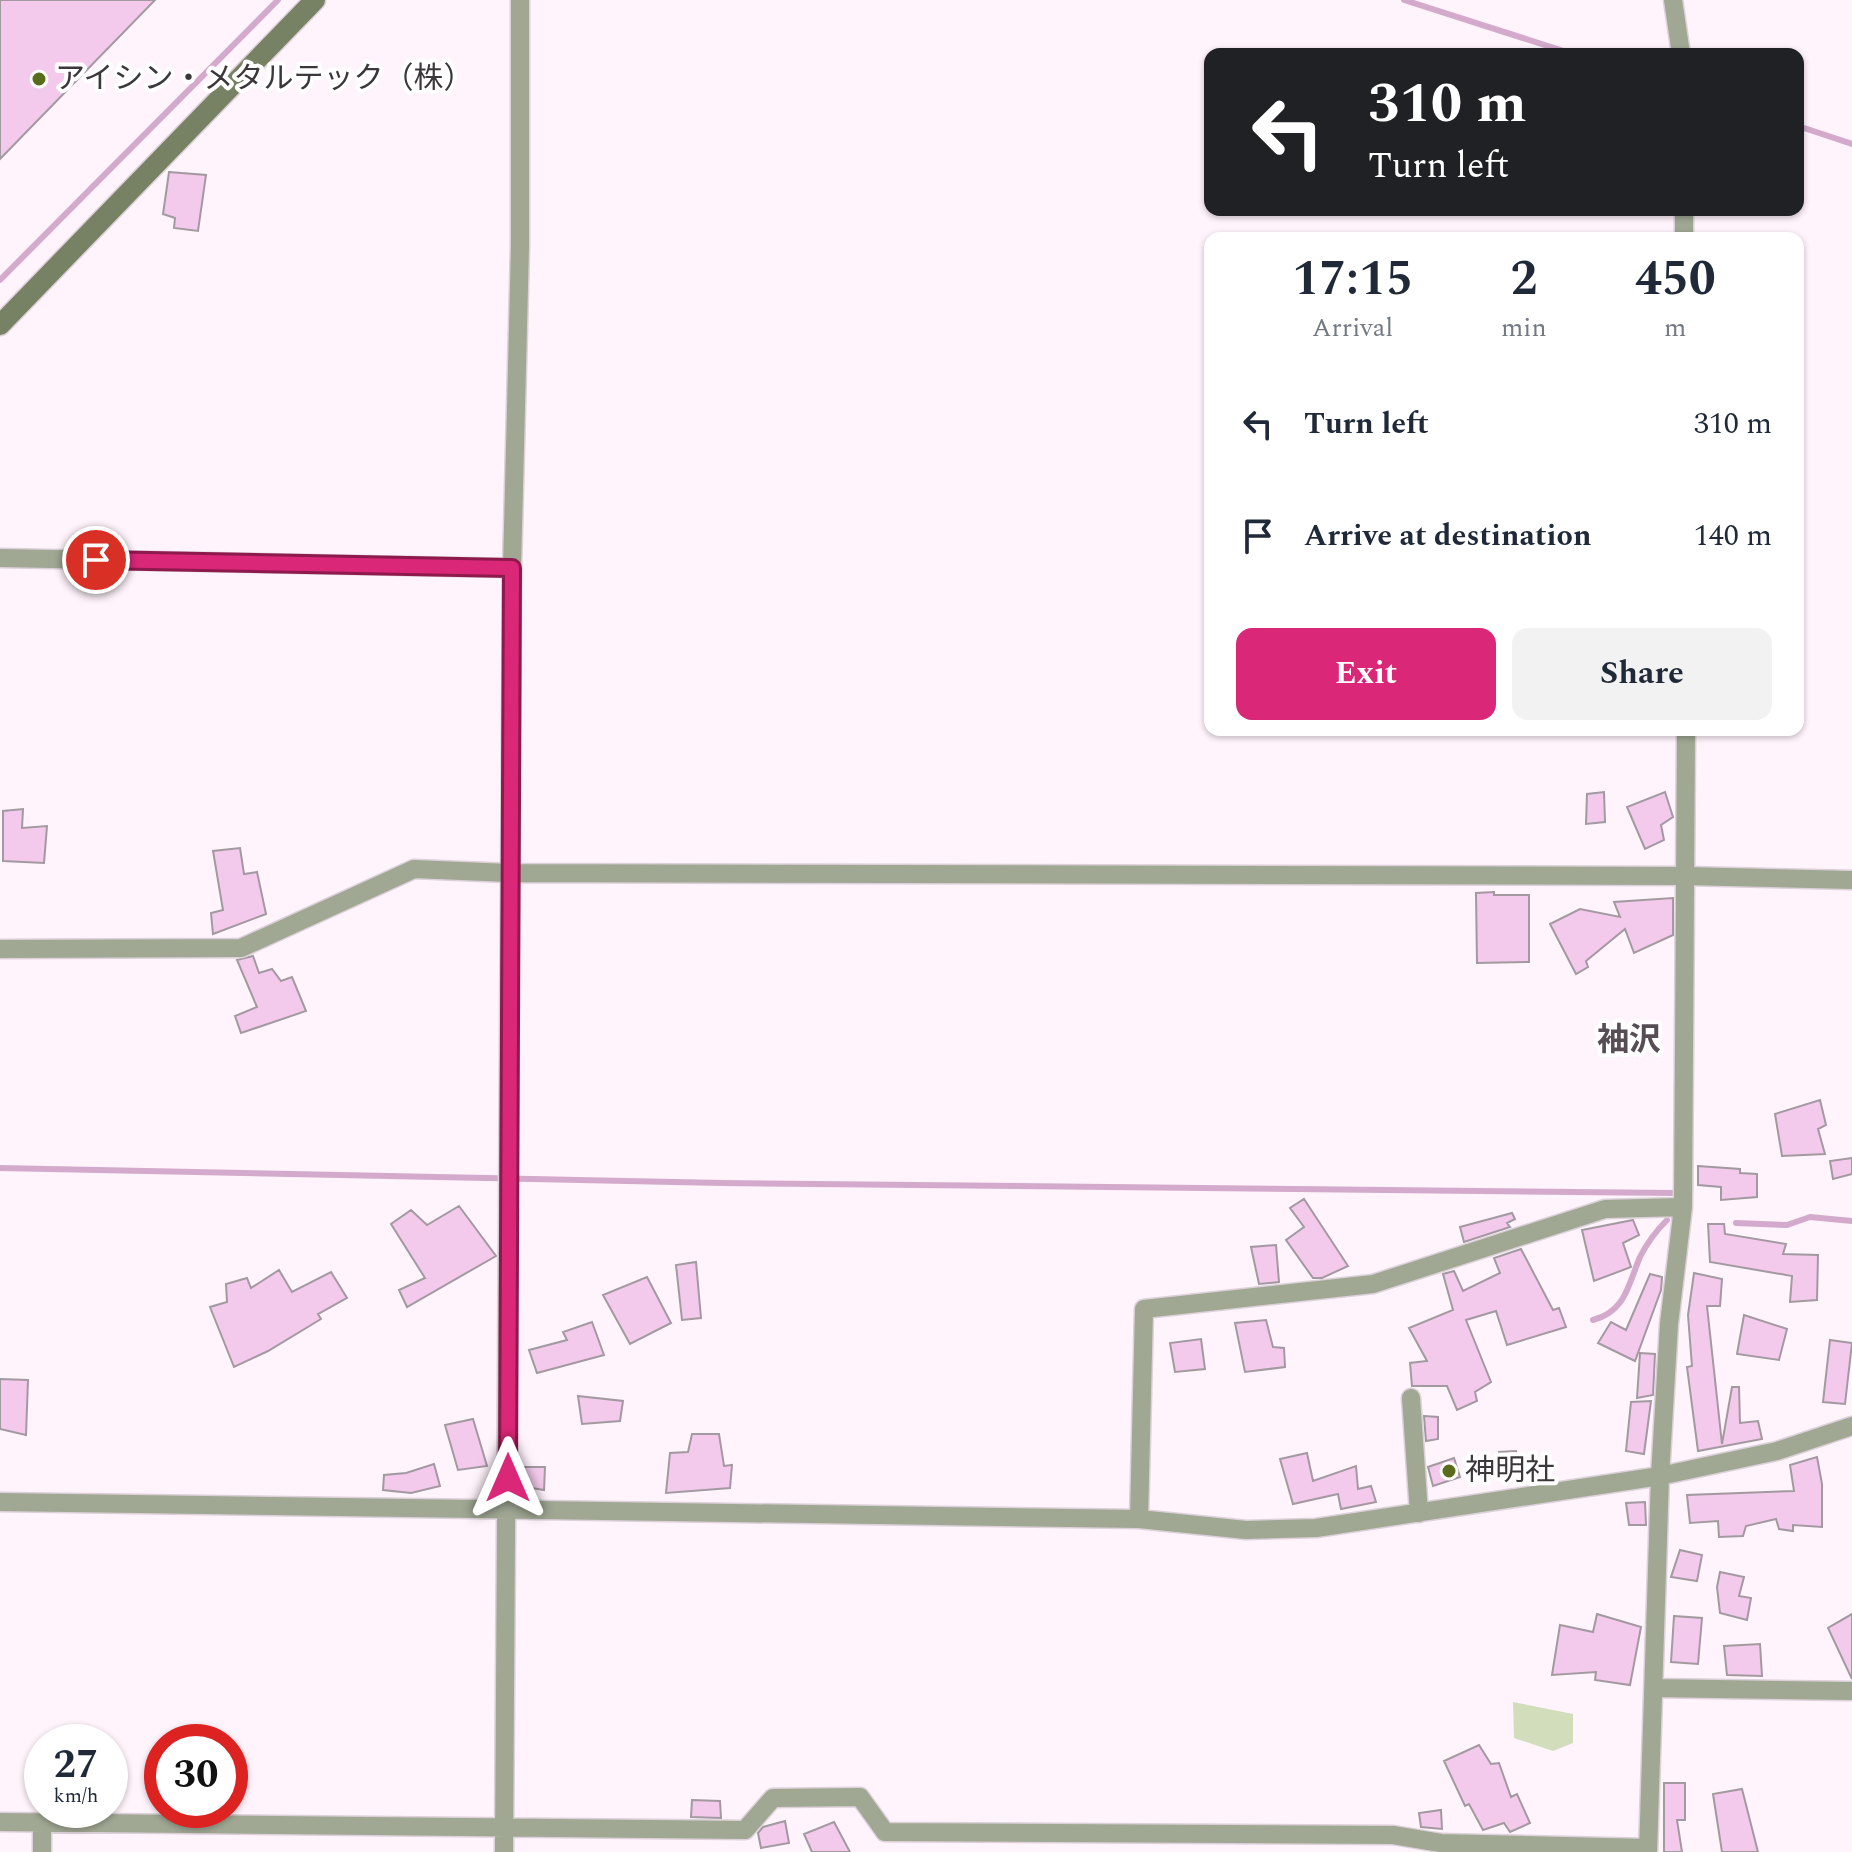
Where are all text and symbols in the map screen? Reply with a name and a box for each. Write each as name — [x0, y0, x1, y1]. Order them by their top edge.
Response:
place label: アイシン・メタルテック（株） — [55, 56, 474, 102]
text: 310 m — [1368, 62, 1527, 147]
marker: アイシン・メタルテック（株） — [30, 70, 48, 88]
icon: left — [1236, 80, 1340, 184]
text: Turn left — [1368, 139, 1509, 194]
text: 17:15 — [1292, 243, 1413, 316]
text: 2 — [1510, 243, 1537, 316]
text: 450 — [1635, 243, 1716, 316]
text: Arrival — [1312, 308, 1393, 348]
text: min — [1501, 308, 1547, 348]
text: m — [1664, 308, 1686, 348]
text: Turn left — [1304, 401, 1429, 447]
text: 310 m — [1694, 401, 1772, 447]
icon: left — [1236, 402, 1280, 446]
text: Arrive at destination — [1304, 513, 1591, 559]
text: 140 m — [1694, 513, 1772, 559]
icon: arrive — [1236, 514, 1280, 558]
pin — [62, 526, 130, 594]
icon: arrive — [74, 538, 118, 582]
button: Exit — [1236, 628, 1496, 720]
button: Share — [1512, 628, 1772, 720]
district label: 袖沢 — [1597, 1016, 1661, 1065]
position arrow — [466, 1436, 550, 1520]
place label: 神明社 — [1465, 1448, 1555, 1494]
marker: 神明社 — [1440, 1462, 1458, 1480]
speed limit sign: 30 — [144, 1724, 248, 1828]
text: 27 — [54, 1735, 98, 1796]
text: km/h — [54, 1781, 99, 1811]

